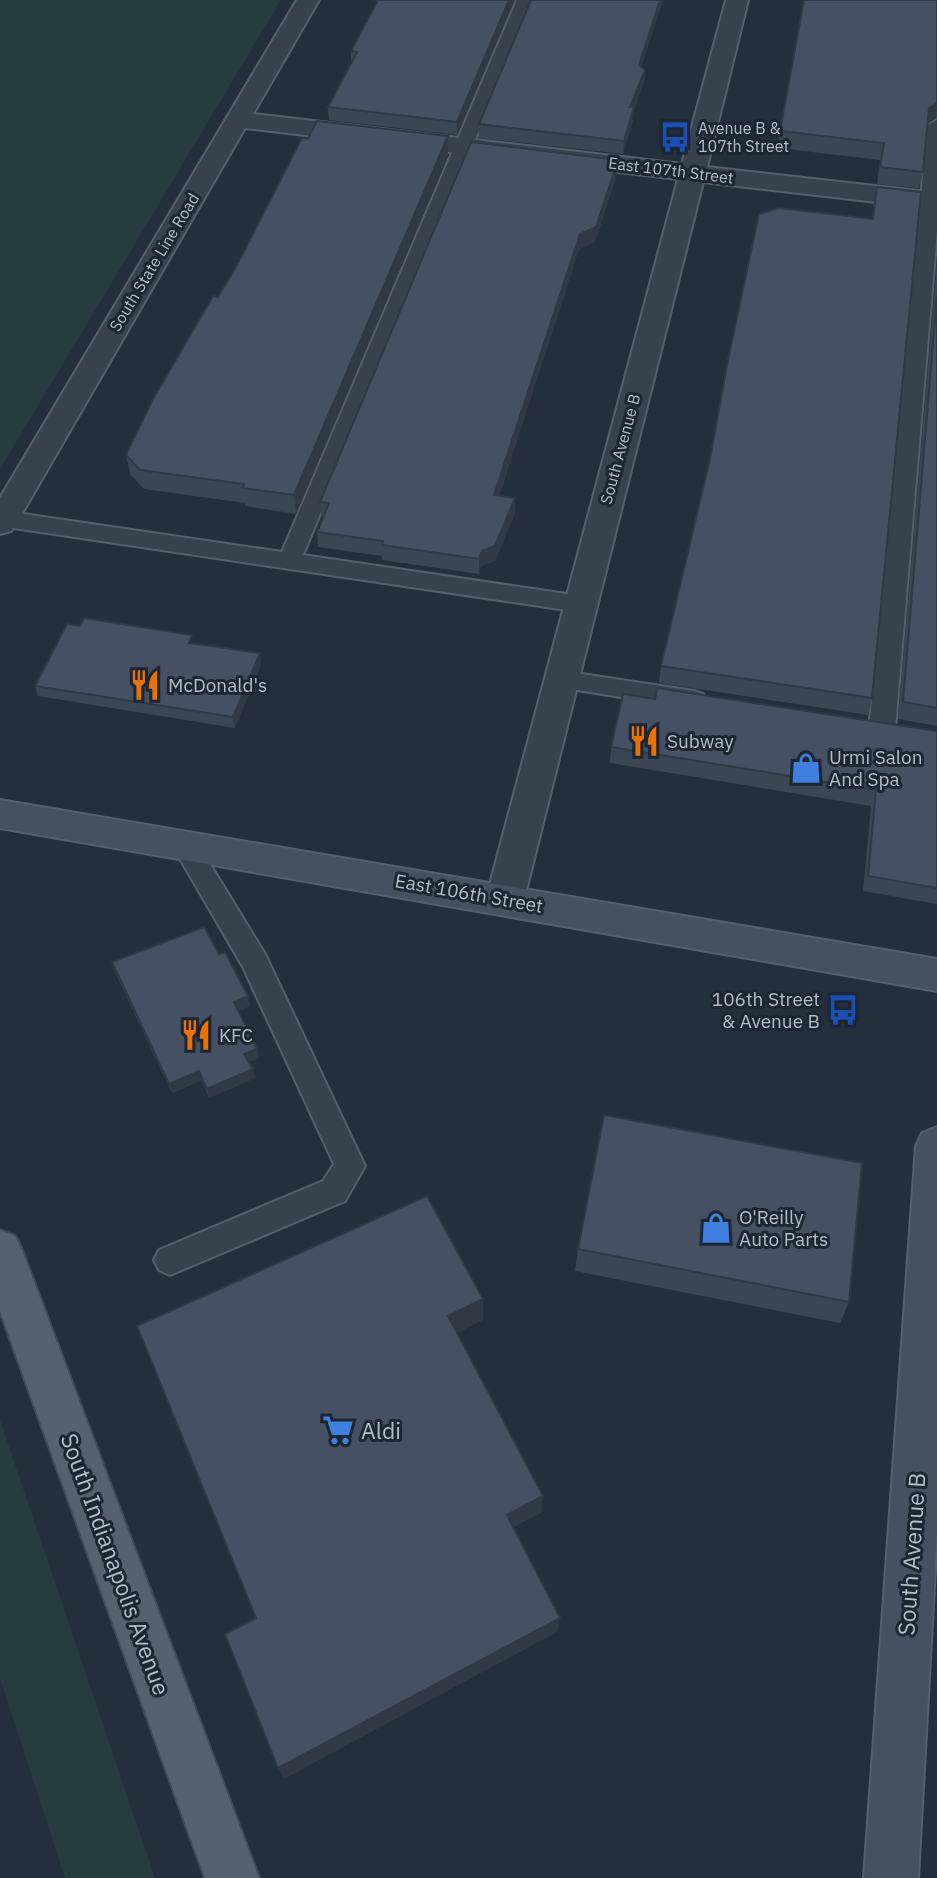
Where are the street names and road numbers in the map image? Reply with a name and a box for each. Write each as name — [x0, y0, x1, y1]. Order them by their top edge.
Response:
street label: East 107th Street — [607, 152, 735, 188]
street label: South State Line Road — [105, 189, 203, 335]
street label: South Avenue B — [596, 392, 644, 506]
street label: East 106th Street — [393, 868, 545, 918]
street label: South Indianapolis Avenue — [55, 1429, 177, 1699]
street label: South Avenue B — [890, 1472, 932, 1636]

